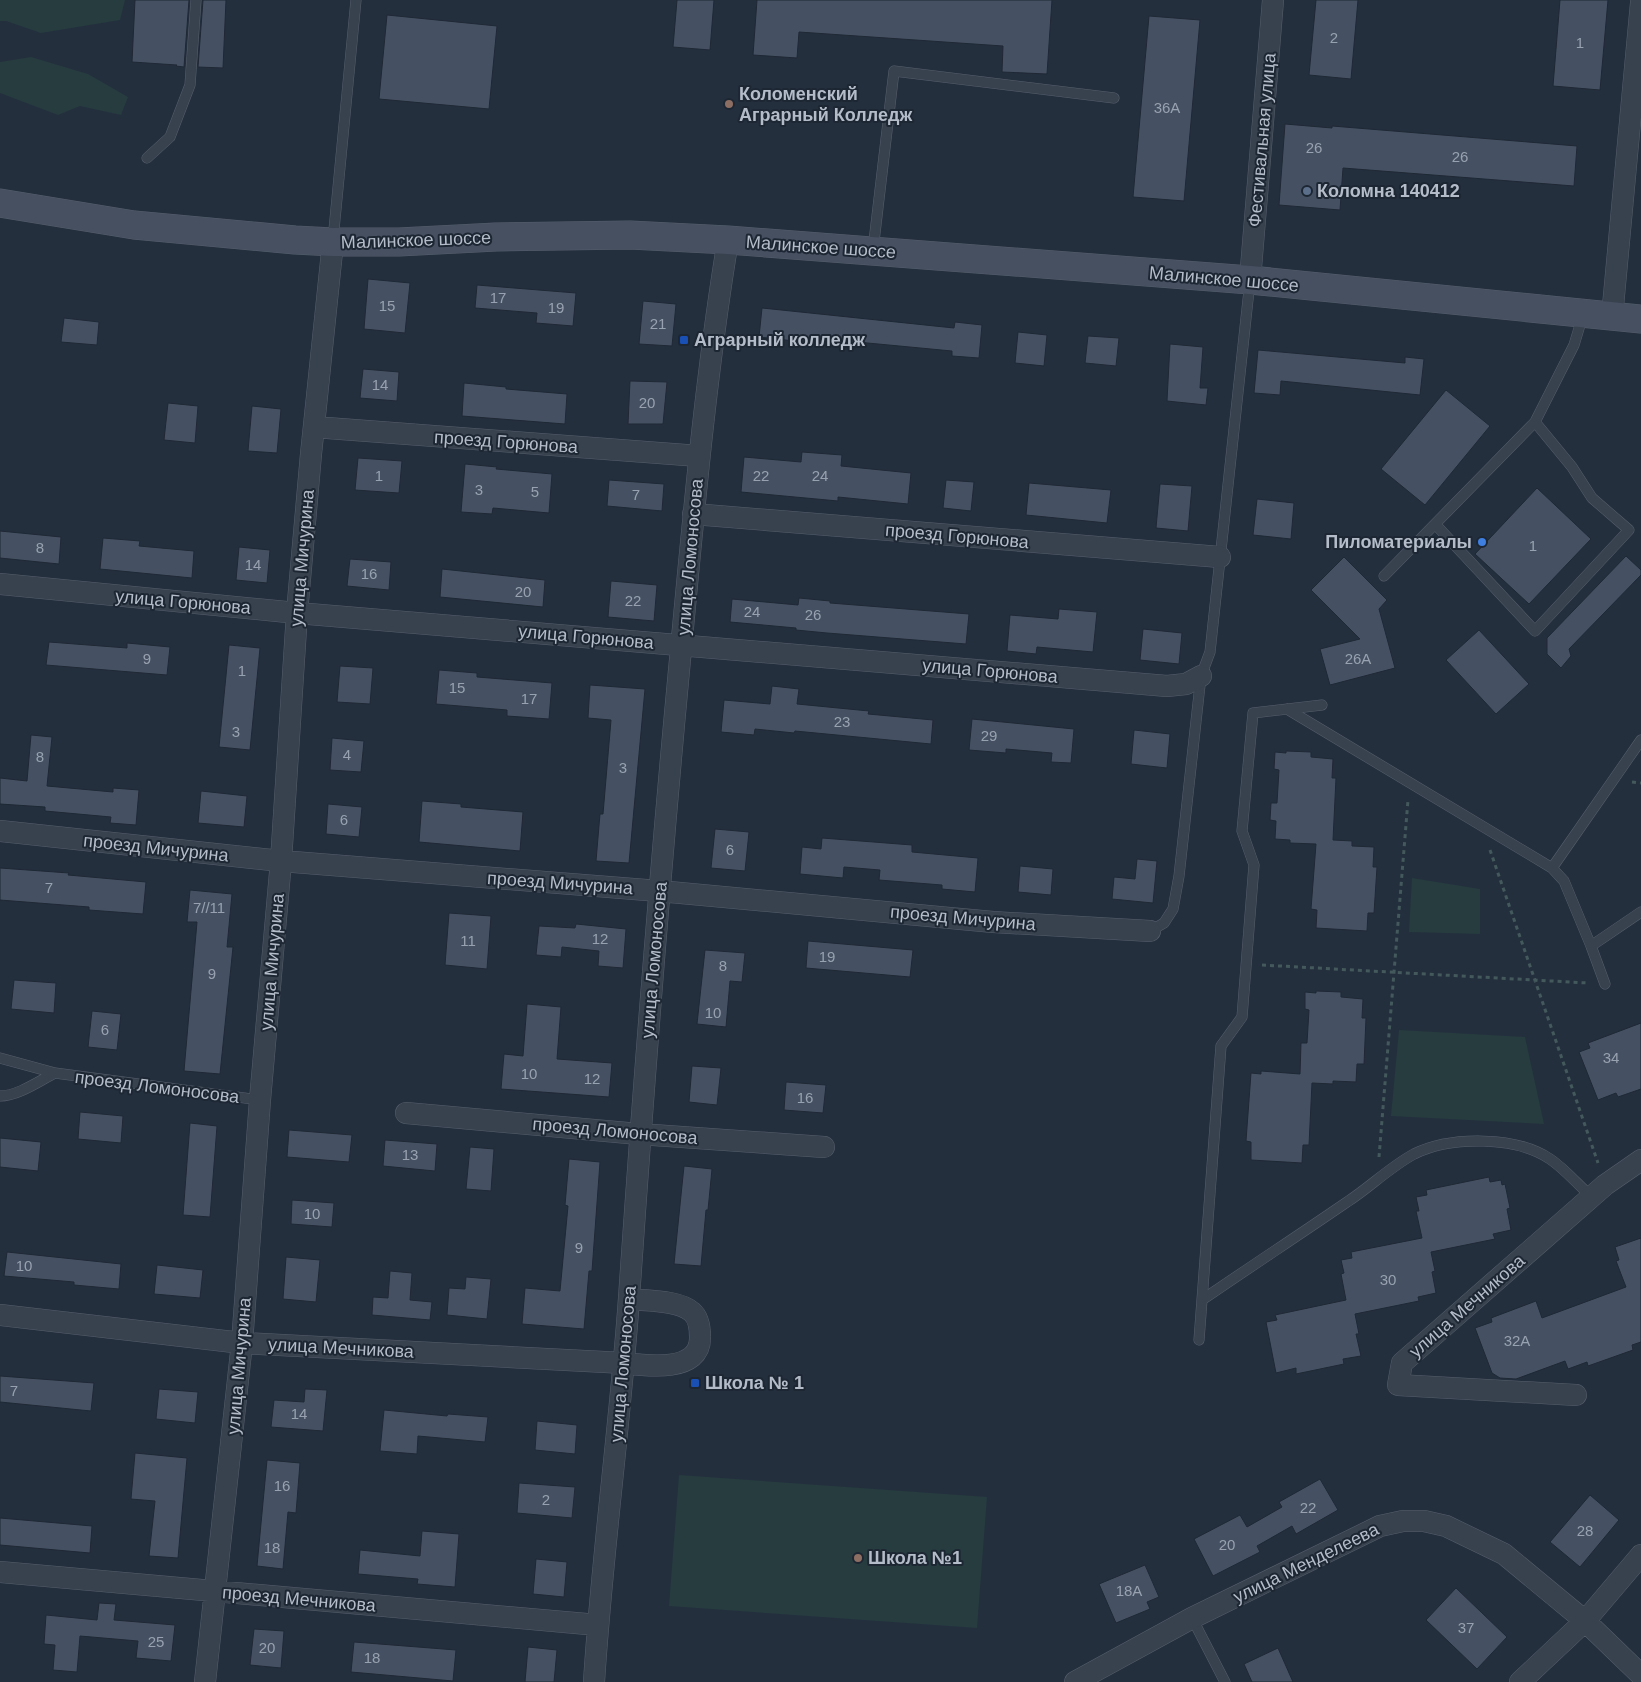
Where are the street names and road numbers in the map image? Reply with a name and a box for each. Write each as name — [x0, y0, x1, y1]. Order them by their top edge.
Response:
street label: Фестивальная улица — [1244, 51, 1280, 228]
street label: Малинское шоссе — [341, 227, 491, 253]
street label: Малинское шоссе — [745, 232, 897, 262]
street label: Малинское шоссе — [1148, 262, 1300, 296]
street label: проезд Горюнова — [433, 427, 580, 457]
street label: улица Ломоносова — [673, 477, 707, 636]
street label: улица Мичурина — [286, 488, 318, 627]
street label: проезд Горюнова — [884, 520, 1031, 552]
street label: улица Горюнова — [114, 586, 253, 618]
street label: улица Горюнова — [517, 621, 656, 653]
street label: улица Горюнова — [921, 655, 1060, 687]
street label: проезд Мичурина — [82, 830, 231, 866]
street label: проезд Мичурина — [486, 868, 634, 898]
street label: улица Ломоносова — [637, 880, 671, 1039]
street label: улица Мичурина — [256, 892, 288, 1031]
street label: проезд Мичурина — [889, 902, 1038, 934]
street label: проезд Ломоносова — [74, 1067, 241, 1107]
street label: проезд Ломоносова — [532, 1114, 699, 1148]
street label: улица Мечникова — [1405, 1250, 1529, 1361]
street label: улица Ломоносова — [606, 1284, 640, 1443]
street label: улица Мичурина — [223, 1296, 255, 1435]
street label: улица Мечникова — [268, 1334, 415, 1362]
street label: улица Менделеева — [1230, 1519, 1383, 1607]
street label: проезд Мечникова — [221, 1582, 378, 1616]

